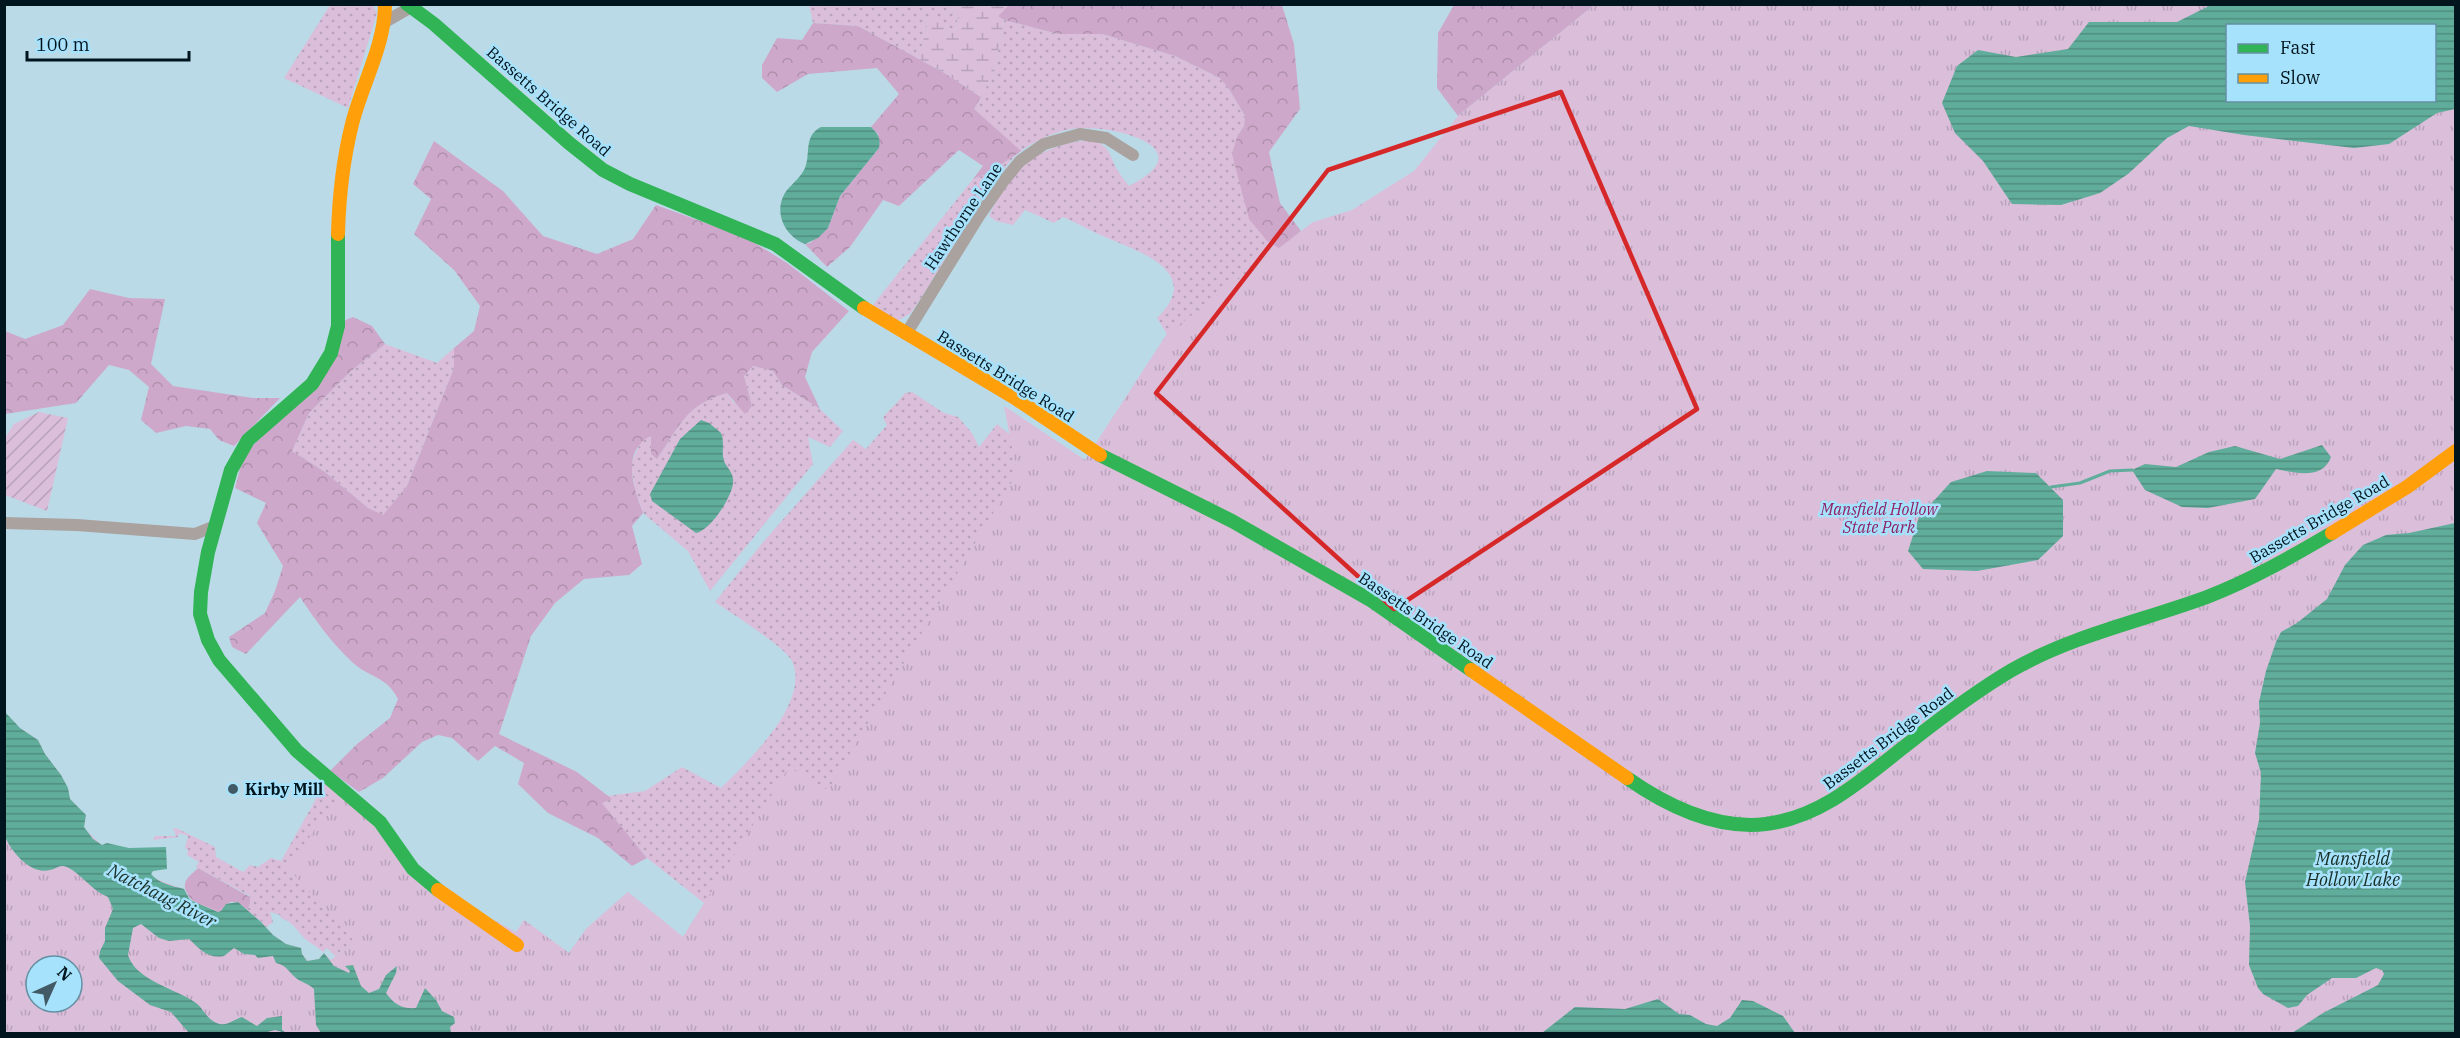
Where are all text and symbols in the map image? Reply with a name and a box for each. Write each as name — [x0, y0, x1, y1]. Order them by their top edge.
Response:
scale bar — [27, 24, 189, 62]
legend — [2226, 24, 2436, 102]
text: 100 m — [36, 33, 90, 56]
text: Fast — [2280, 36, 2315, 59]
street label: Bassetts Bridge Road — [483, 42, 615, 161]
text: Slow — [2280, 66, 2320, 89]
street label: Hawthorne Lane — [920, 159, 1006, 273]
street label: Bassetts Bridge Road — [934, 326, 1078, 426]
street label: Bassetts Bridge Road — [2246, 471, 2393, 567]
park label: Mansfield Hollow State Park — [1820, 499, 1939, 537]
street label: Bassetts Bridge Road — [1355, 568, 1497, 673]
street label: Bassetts Bridge Road — [1819, 682, 1957, 793]
place label: Kirby Mill — [245, 779, 323, 799]
marker: Kirby Mill — [226, 782, 240, 796]
water label: Mansfield Hollow Lake — [2305, 847, 2400, 891]
water label: Natchaug River — [103, 858, 221, 933]
north arrow — [24, 954, 84, 1014]
text: N — [53, 962, 76, 985]

